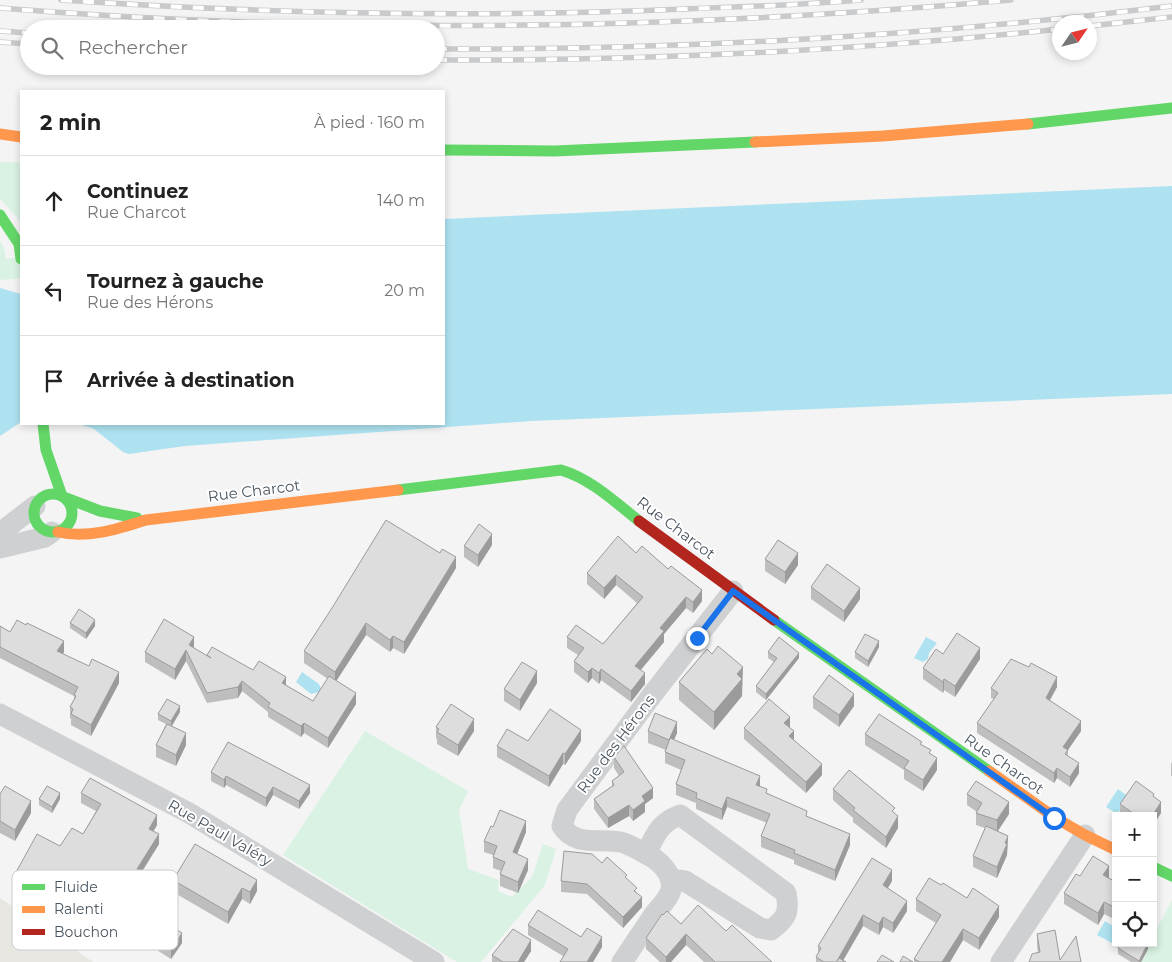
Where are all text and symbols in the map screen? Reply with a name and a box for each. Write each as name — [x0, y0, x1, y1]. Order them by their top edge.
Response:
north arrow — [1052, 15, 1097, 60]
search box — [20, 20, 445, 75]
icon: search — [38, 34, 66, 62]
text: Rechercher — [78, 36, 188, 59]
text: 2 min — [40, 110, 101, 135]
text: À pied · 160 m — [314, 113, 425, 132]
text: Continuez — [87, 180, 188, 203]
icon: ahead — [40, 187, 68, 215]
text: 140 m — [377, 191, 425, 210]
text: Rue Charcot — [87, 203, 186, 222]
text: Tournez à gauche — [87, 270, 264, 293]
icon: left — [40, 277, 68, 305]
text: 20 m — [384, 281, 425, 300]
text: Rue des Hérons — [87, 293, 213, 312]
icon: arrive — [40, 367, 68, 395]
text: Arrivée à destination — [87, 369, 295, 392]
street label: Rue Charcot — [207, 475, 301, 506]
street label: Rue Charcot — [633, 492, 719, 563]
route end — [686, 627, 709, 650]
street label: Rue des Hérons — [572, 691, 659, 797]
street label: Rue Charcot — [961, 729, 1048, 798]
street label: Rue Paul Valéry — [165, 795, 276, 870]
route start — [1043, 807, 1066, 830]
map controls — [1112, 812, 1157, 947]
button: + — [1112, 812, 1157, 857]
button: − — [1112, 857, 1157, 902]
legend — [12, 870, 178, 950]
text: Fluide — [54, 878, 98, 896]
text: Ralenti — [54, 900, 103, 918]
button: locate — [1112, 902, 1157, 947]
text: Bouchon — [54, 923, 118, 941]

